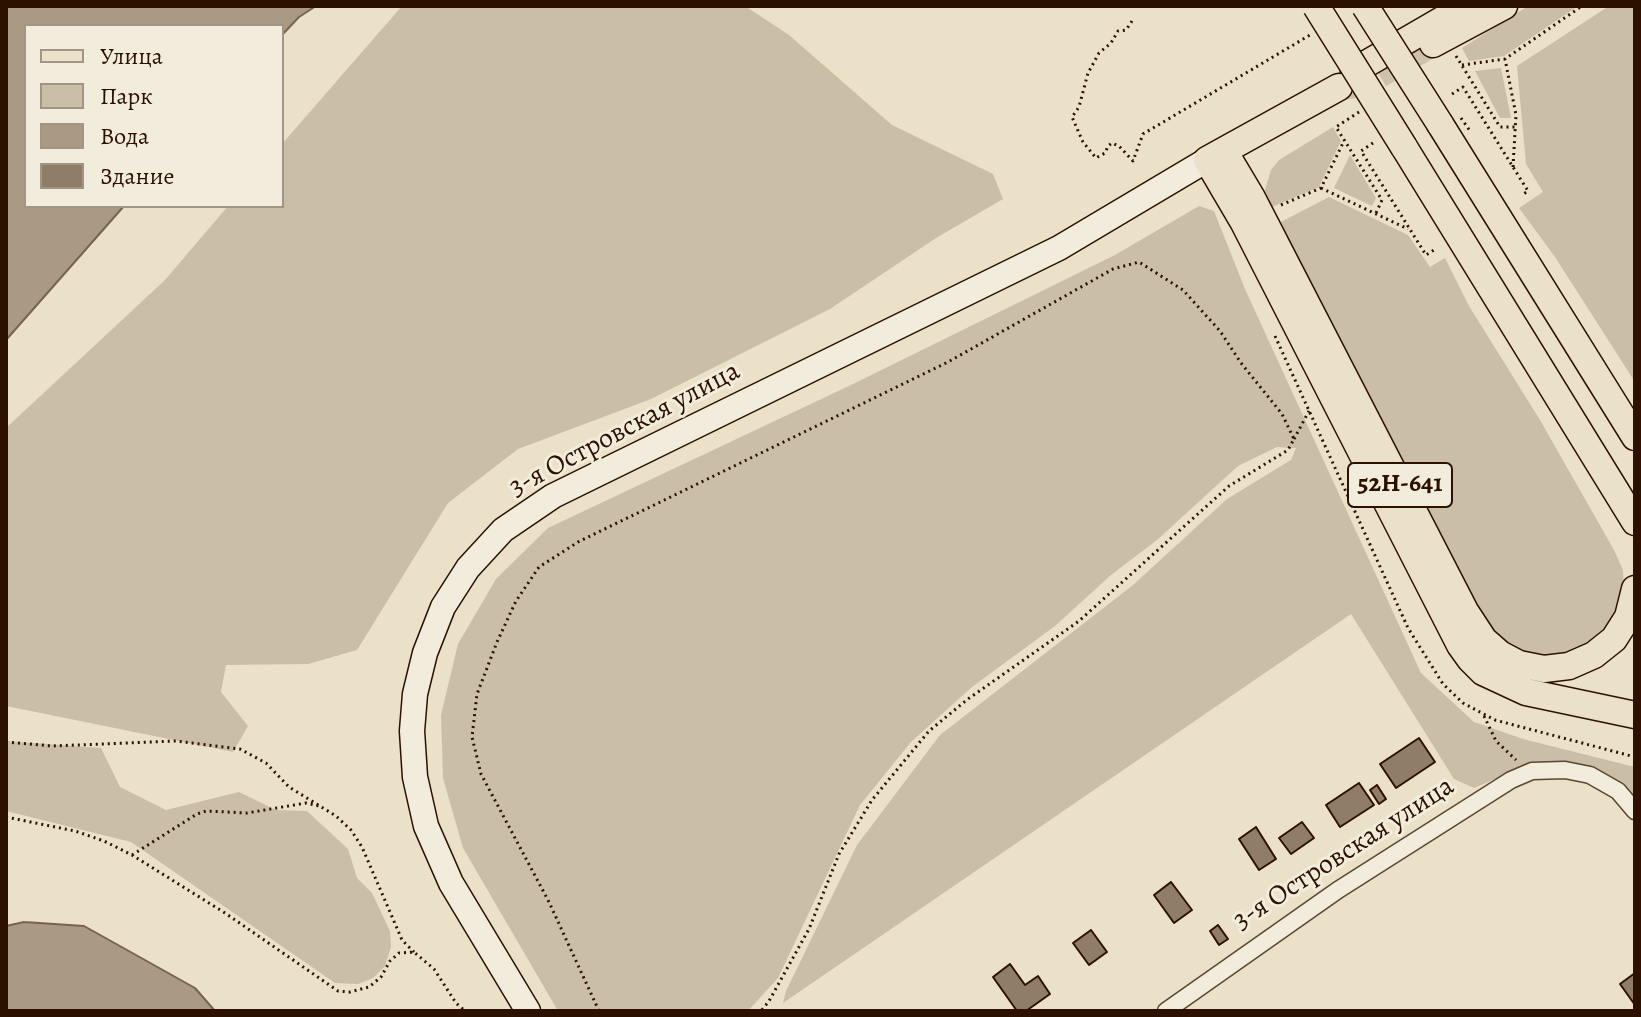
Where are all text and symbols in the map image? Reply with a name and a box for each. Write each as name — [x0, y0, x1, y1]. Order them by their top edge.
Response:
legend — [24, 24, 284, 208]
text: Улица — [100, 40, 163, 72]
text: Парк — [100, 80, 153, 112]
text: Вода — [100, 120, 149, 152]
text: Здание — [100, 160, 175, 192]
street label: 3-я Островская улица — [504, 355, 746, 505]
road number: 52Н-641 — [1348, 463, 1452, 507]
street label: 3-я Островская улица — [1227, 770, 1461, 938]

